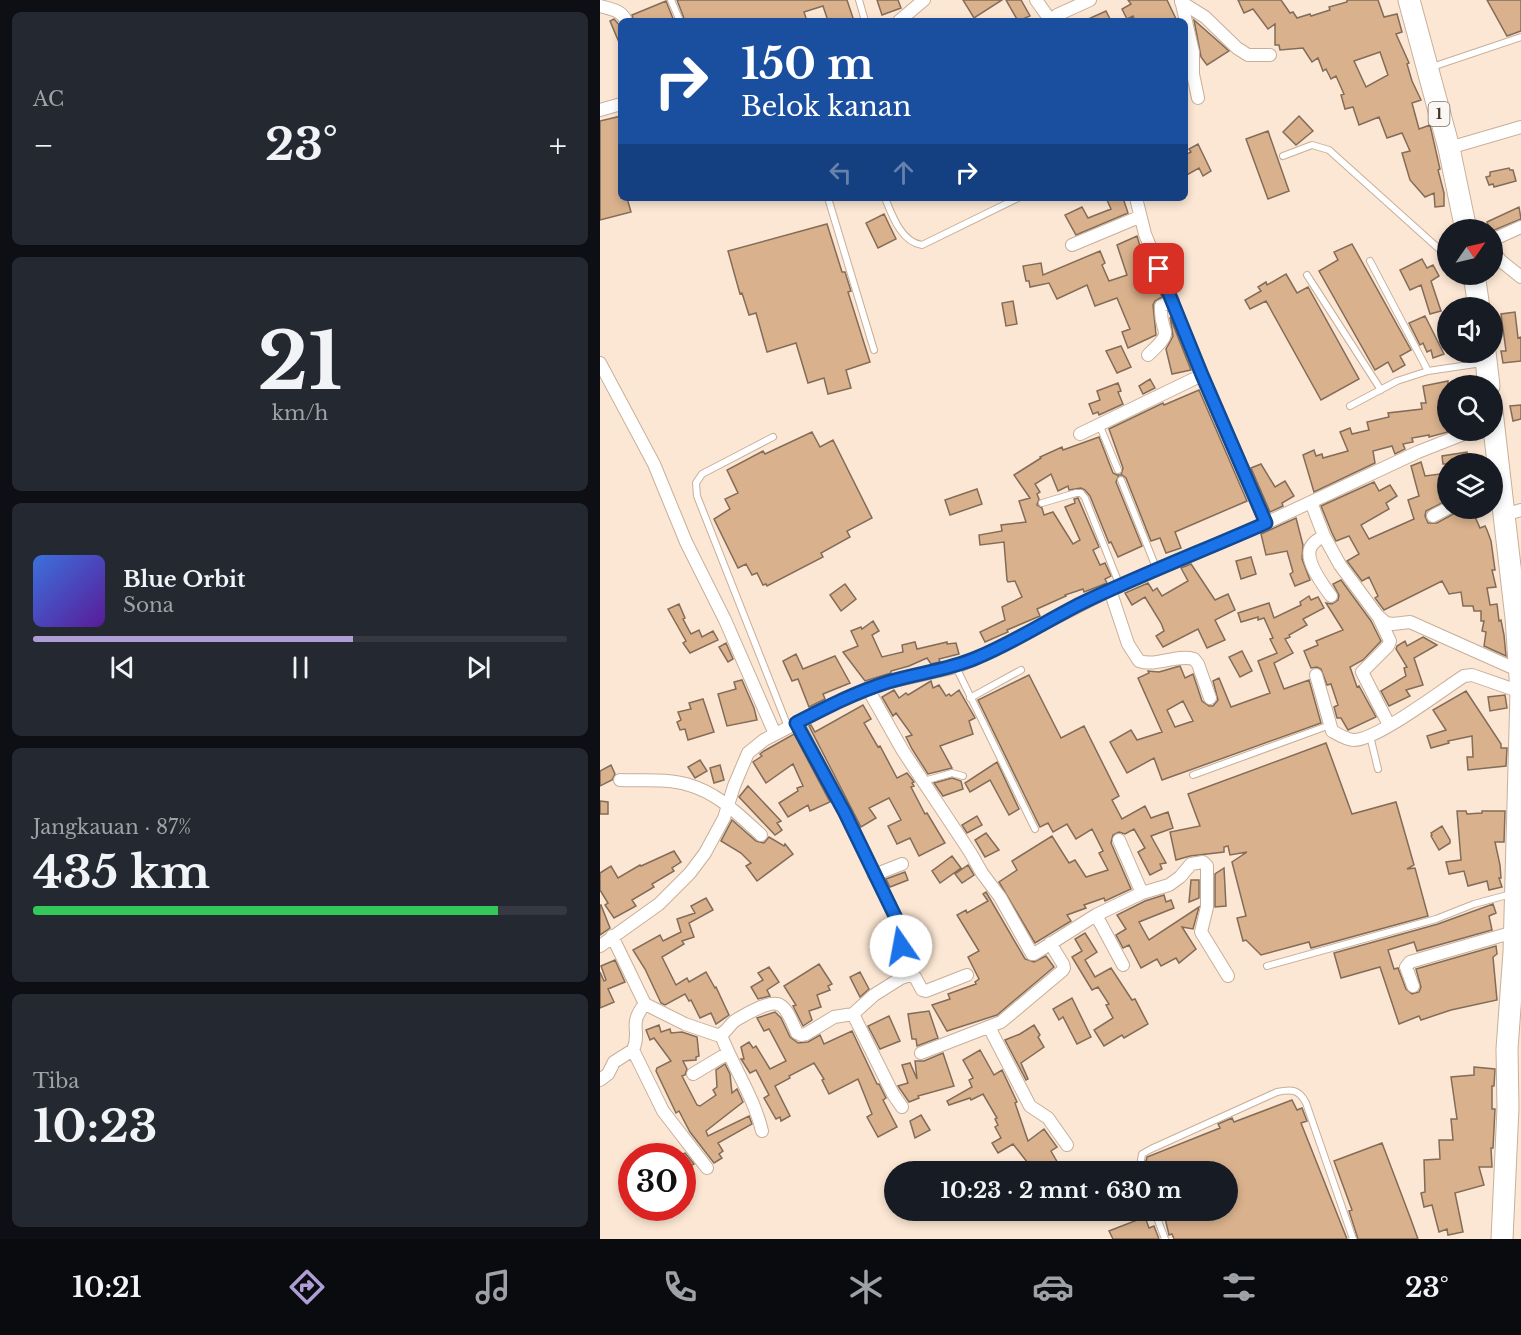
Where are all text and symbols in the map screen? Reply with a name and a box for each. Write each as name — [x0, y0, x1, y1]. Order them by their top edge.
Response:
text: 150 m — [741, 38, 874, 90]
icon: right — [642, 42, 720, 120]
text: AC — [33, 87, 64, 111]
text: Belok kanan — [741, 90, 911, 123]
road number: 1 — [1428, 102, 1450, 126]
text: 23° — [265, 116, 338, 172]
text: − — [33, 125, 54, 166]
text: + — [549, 125, 567, 166]
icon: left — [824, 156, 857, 189]
icon: ahead — [887, 156, 920, 189]
icon: right — [950, 156, 983, 189]
north arrow — [1437, 219, 1503, 285]
map controls — [1437, 219, 1503, 519]
pin — [1133, 243, 1184, 294]
icon: arrive — [1142, 252, 1175, 285]
button: sound — [1437, 297, 1503, 363]
text: 21 — [258, 313, 342, 410]
button: search — [1437, 375, 1503, 441]
text: km/h — [272, 401, 328, 425]
button: layers — [1437, 453, 1503, 519]
text: Blue Orbit — [123, 566, 245, 593]
text: Sona — [123, 593, 174, 617]
icon: previous — [106, 651, 139, 684]
icon: pause — [284, 651, 317, 684]
icon: next — [462, 651, 495, 684]
text: Jangkauan · 87% — [33, 815, 191, 839]
text: 435 km — [33, 844, 210, 900]
position arrow — [869, 914, 933, 978]
text: Tiba — [33, 1069, 79, 1093]
text: 10:23 — [33, 1098, 157, 1154]
speed limit sign: 30 — [618, 1143, 696, 1221]
text: 10:23 · 2 mnt · 630 m — [940, 1177, 1182, 1204]
icon: directions — [286, 1266, 328, 1308]
icon: music — [472, 1266, 514, 1308]
icon: phone — [659, 1266, 701, 1308]
icon: climate — [845, 1266, 887, 1308]
icon: car — [1032, 1266, 1074, 1308]
icon: filters — [1218, 1266, 1260, 1308]
text: 10:21 — [72, 1271, 141, 1304]
text: 23° — [1405, 1271, 1449, 1304]

